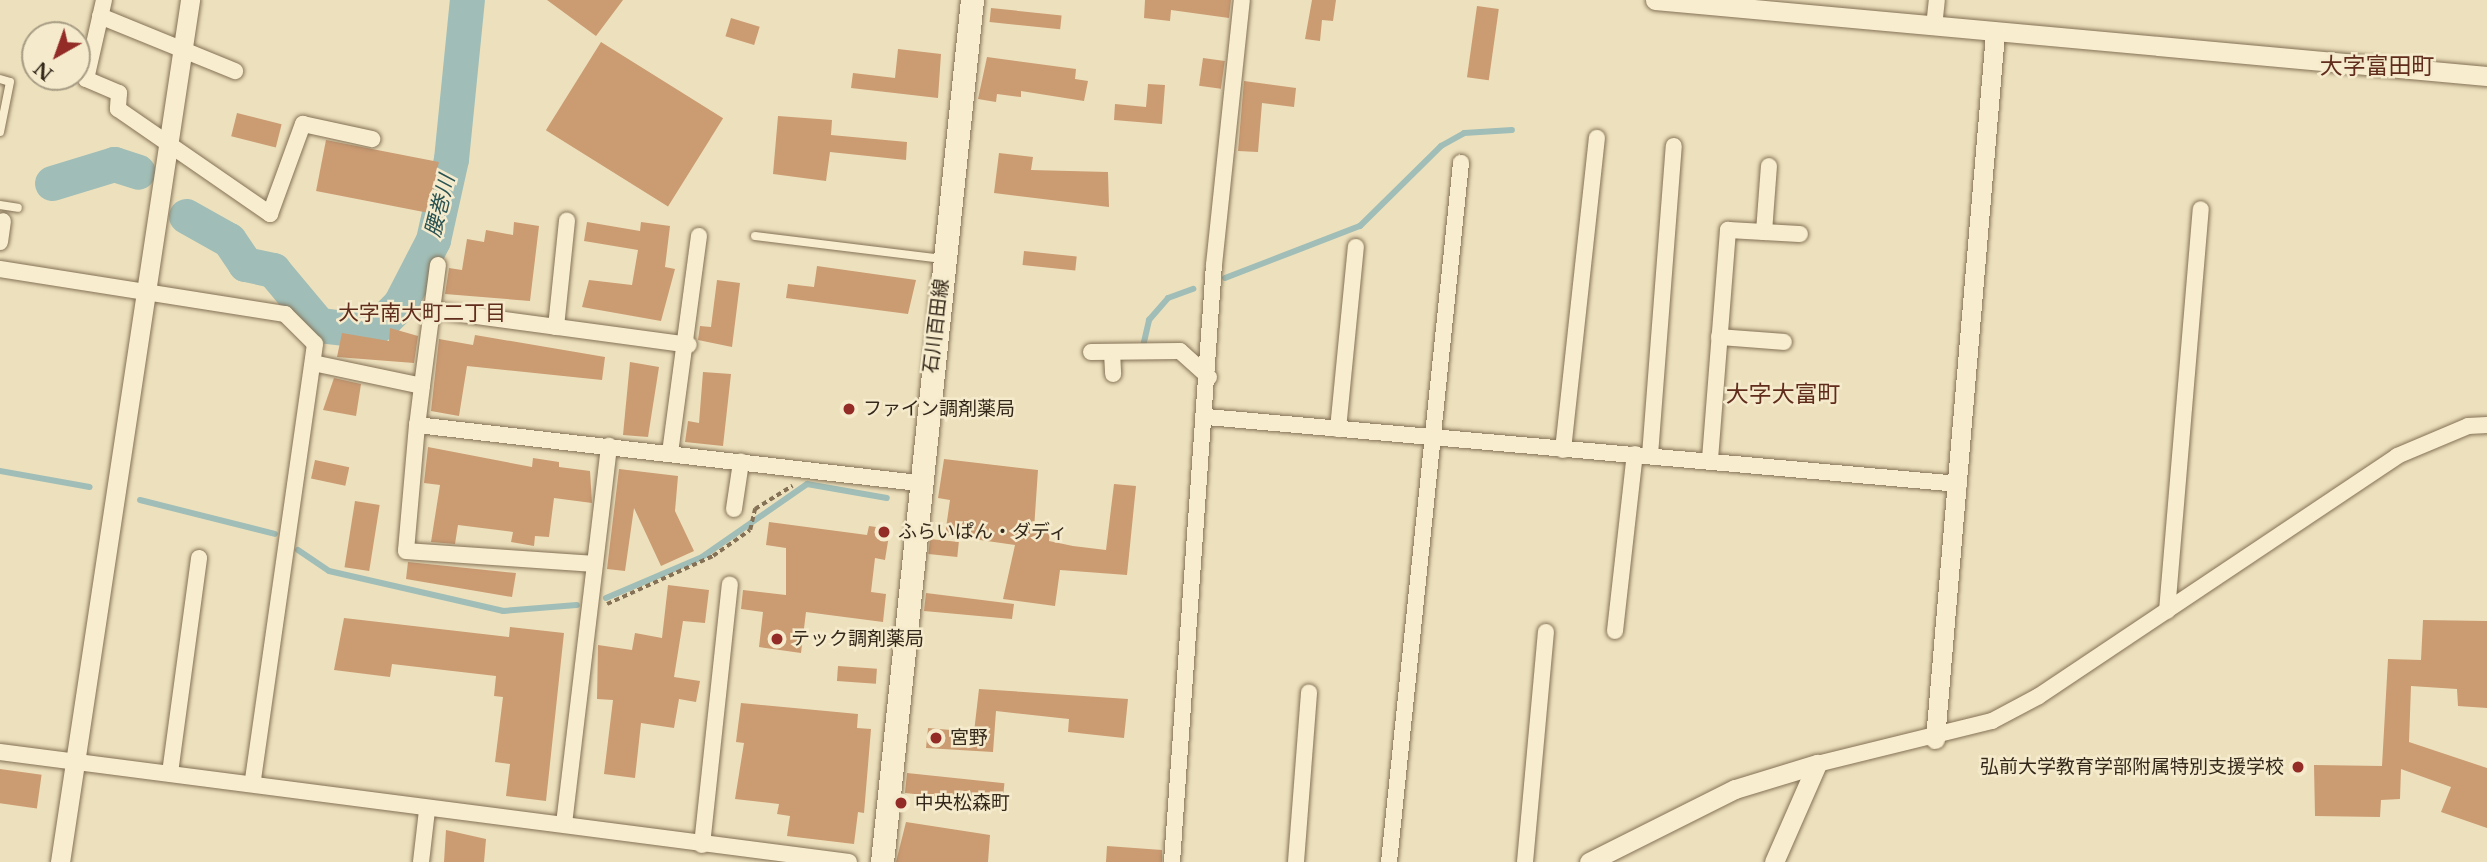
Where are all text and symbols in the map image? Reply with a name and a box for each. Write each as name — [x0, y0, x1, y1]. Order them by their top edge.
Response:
north arrow — [21, 21, 91, 91]
district label: 大字富田町 — [2320, 52, 2434, 80]
text: N — [29, 56, 58, 85]
water label: 腰巻川 — [420, 172, 460, 240]
street label: 石川百田線 — [919, 277, 953, 375]
district label: 大字南大町二丁目 — [338, 300, 506, 326]
district label: 大字大富町 — [1726, 380, 1840, 408]
place label: ファイン調剤薬局 — [863, 398, 1015, 420]
marker: ファイン調剤薬局 — [841, 401, 857, 417]
place label: ふらいぱん・ダディ — [898, 521, 1069, 543]
marker: ふらいぱん・ダディ — [876, 524, 892, 540]
place label: テック調剤薬局 — [791, 628, 924, 650]
marker: テック調剤薬局 — [769, 631, 785, 647]
place label: 宮野 — [950, 727, 988, 749]
marker: 宮野 — [928, 730, 944, 746]
place label: 弘前大学教育学部附属特別支援学校 — [1980, 756, 2284, 778]
marker: 弘前大学教育学部附属特別支援学校 — [2290, 759, 2306, 775]
place label: 中央松森町 — [915, 792, 1010, 814]
marker: 中央松森町 — [893, 795, 909, 811]

